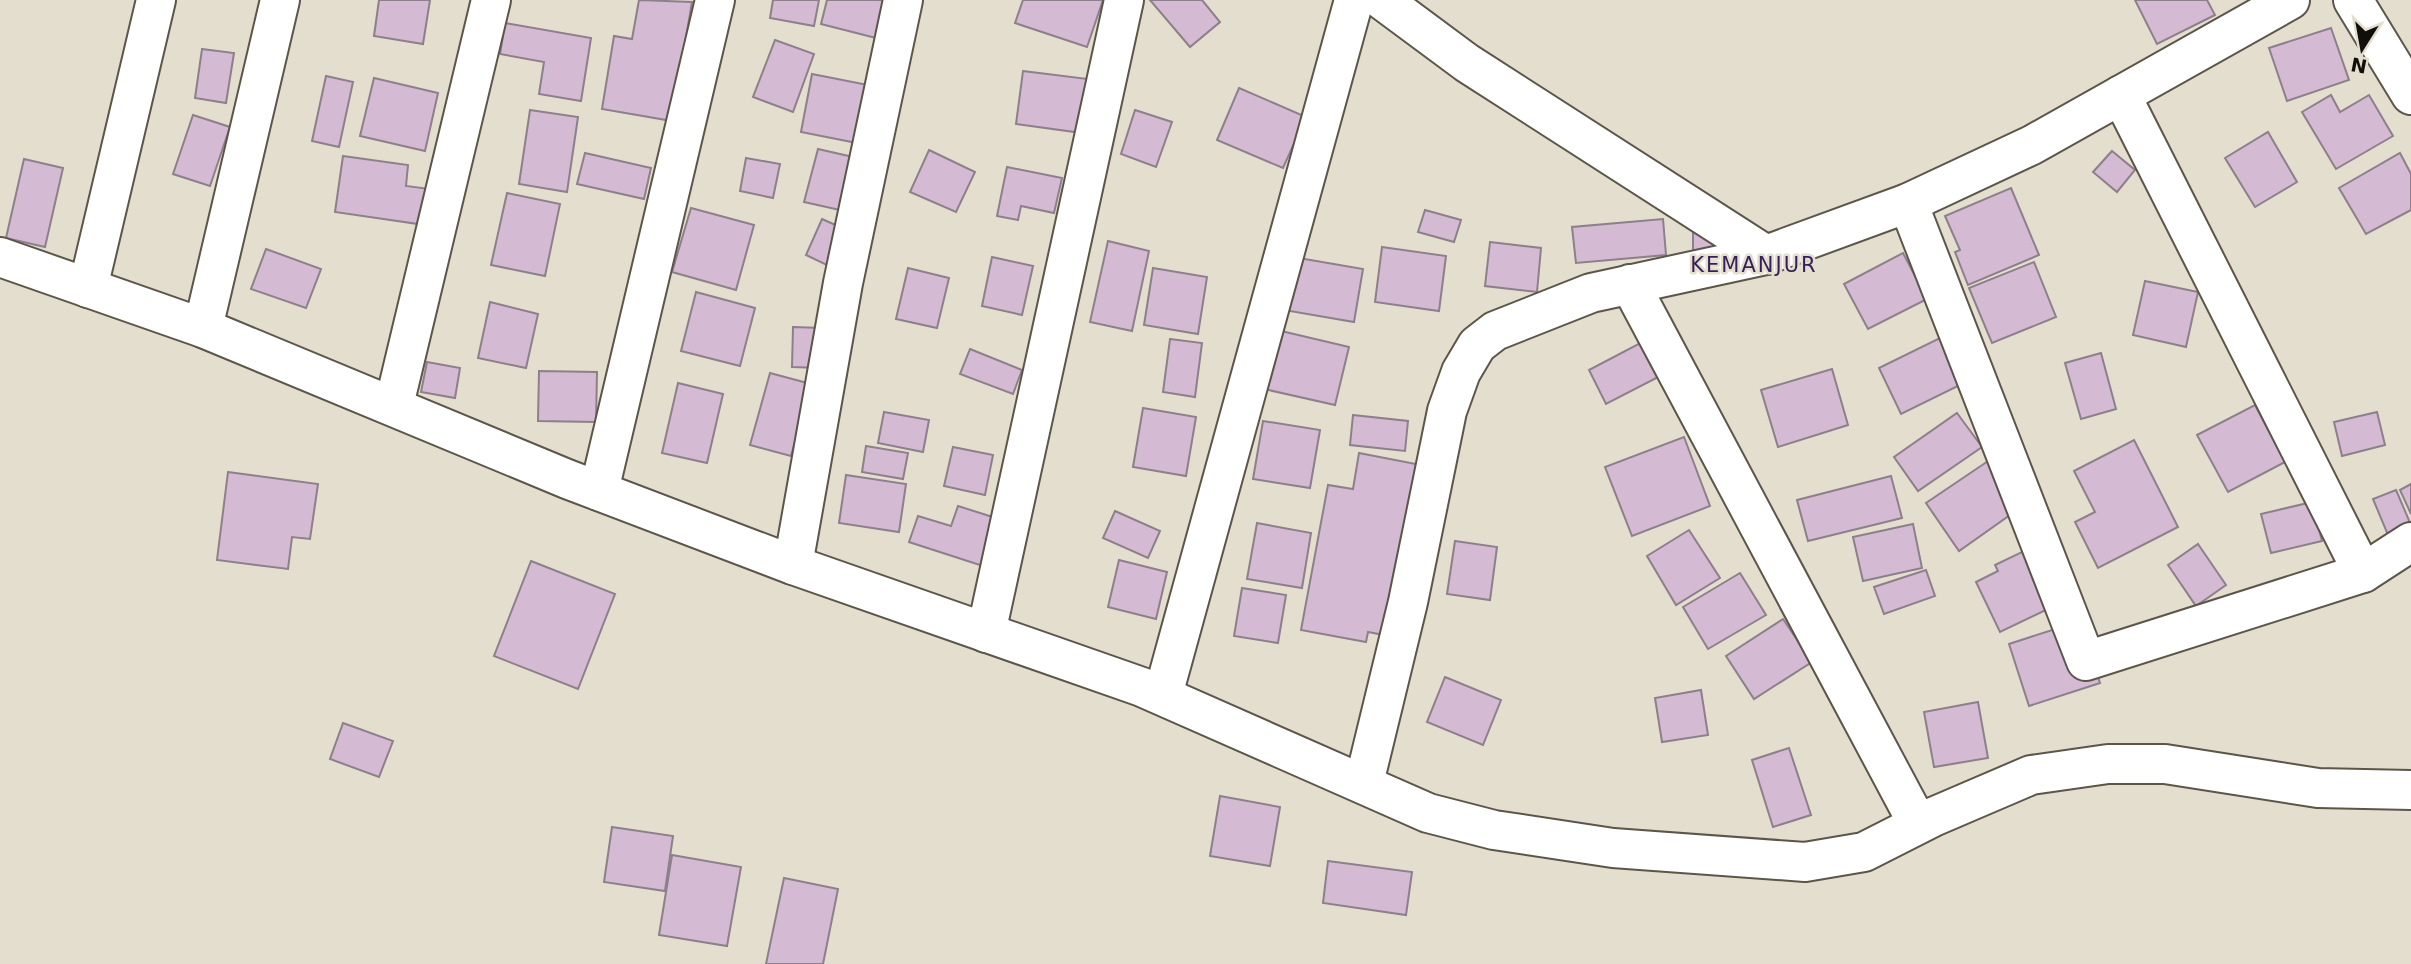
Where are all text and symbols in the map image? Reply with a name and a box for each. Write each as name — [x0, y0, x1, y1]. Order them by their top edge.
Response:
north arrow — [2327, 14, 2397, 84]
text: N — [2349, 53, 2369, 78]
district label: KEMANJUR — [1690, 253, 1818, 277]

